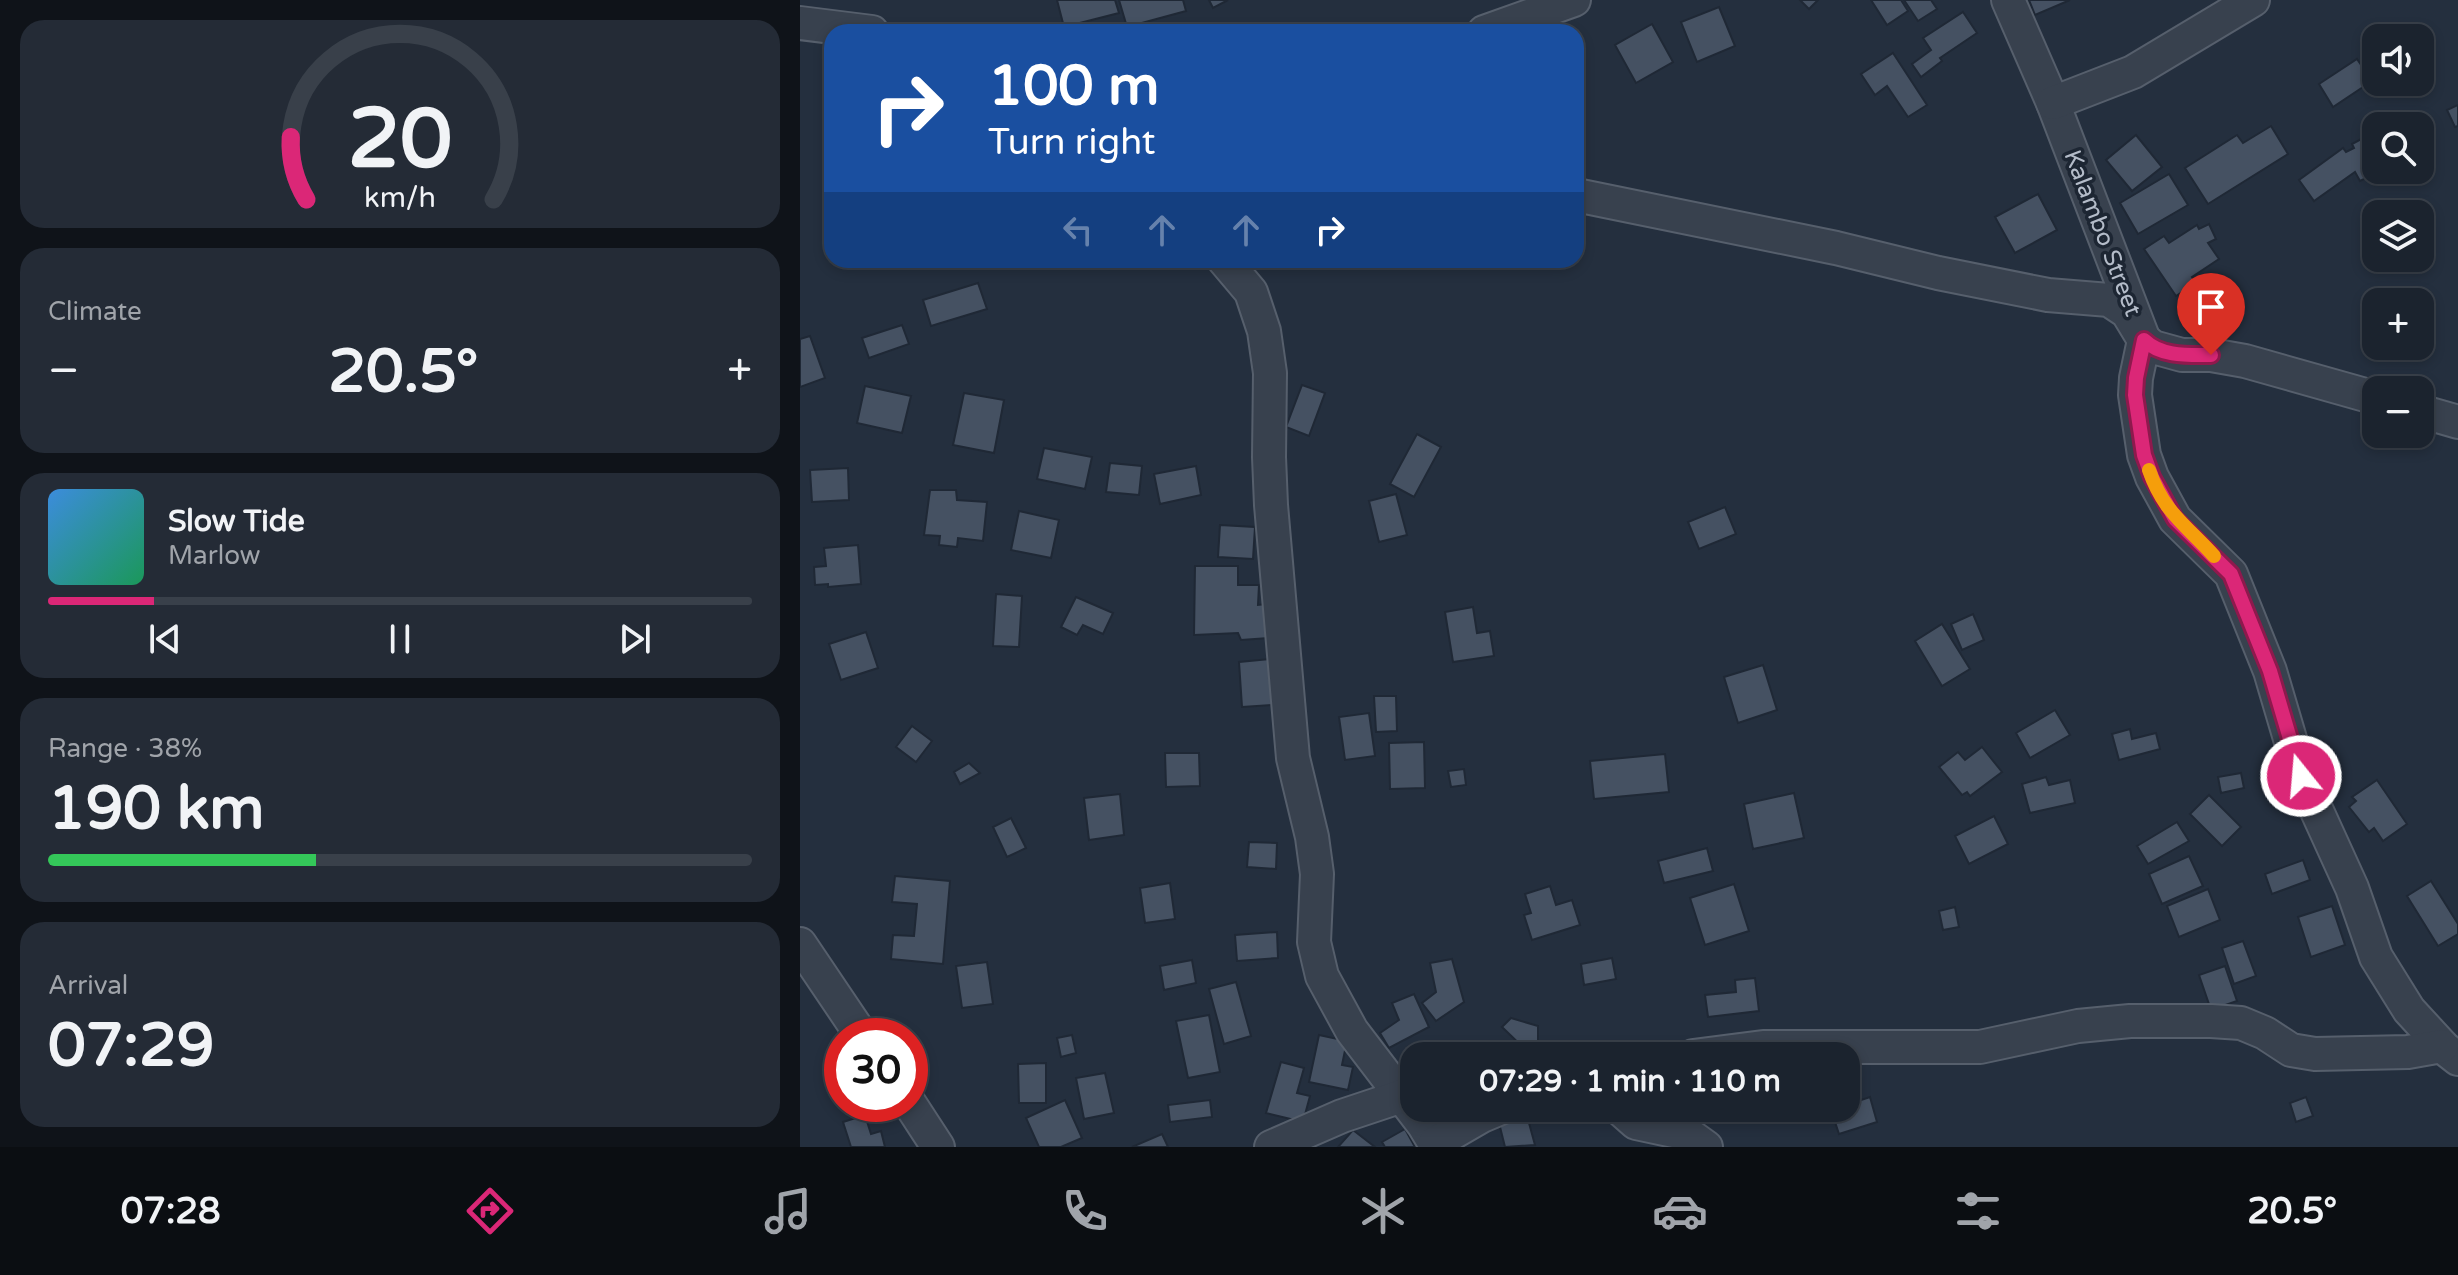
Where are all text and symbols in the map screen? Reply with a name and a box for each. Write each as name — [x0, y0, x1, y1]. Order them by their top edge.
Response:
map controls — [2362, 24, 2434, 448]
button: sound — [2362, 24, 2434, 96]
text: 100 m — [988, 53, 1159, 120]
icon: right — [856, 56, 960, 160]
text: 20 — [348, 90, 452, 190]
button: search — [2362, 112, 2434, 184]
text: Turn right — [988, 121, 1155, 164]
street label: Kalambo Street — [2058, 146, 2148, 320]
text: km/h — [364, 181, 436, 215]
button: layers — [2362, 200, 2434, 272]
icon: left — [1056, 208, 1100, 252]
icon: ahead — [1140, 208, 1184, 252]
icon: ahead — [1224, 208, 1268, 252]
icon: right — [1308, 208, 1352, 252]
pin — [2177, 273, 2245, 355]
icon: arrive — [2189, 285, 2233, 329]
button: + — [2362, 288, 2434, 360]
text: Climate — [48, 296, 142, 327]
text: 20.5° — [328, 336, 478, 408]
text: − — [48, 345, 79, 398]
text: + — [727, 345, 752, 398]
button: − — [2362, 376, 2434, 448]
text: Slow Tide — [168, 503, 305, 540]
text: Marlow — [168, 540, 260, 571]
icon: previous — [143, 617, 187, 661]
icon: pause — [378, 617, 422, 661]
icon: next — [613, 617, 657, 661]
text: Range · 38% — [48, 733, 202, 764]
position arrow — [2259, 734, 2343, 818]
text: 190 km — [48, 773, 264, 845]
text: Arrival — [48, 970, 128, 1001]
text: 07:29 — [48, 1010, 214, 1082]
speed limit sign: 30 — [824, 1018, 928, 1122]
text: 07:29 · 1 min · 110 m — [1479, 1063, 1781, 1100]
icon: directions — [462, 1183, 518, 1239]
icon: music — [760, 1183, 816, 1239]
icon: phone — [1057, 1183, 1113, 1239]
icon: climate — [1355, 1183, 1411, 1239]
icon: car — [1652, 1183, 1708, 1239]
icon: filters — [1950, 1183, 2006, 1239]
text: 07:28 — [121, 1190, 221, 1233]
text: 20.5° — [2247, 1190, 2337, 1233]

